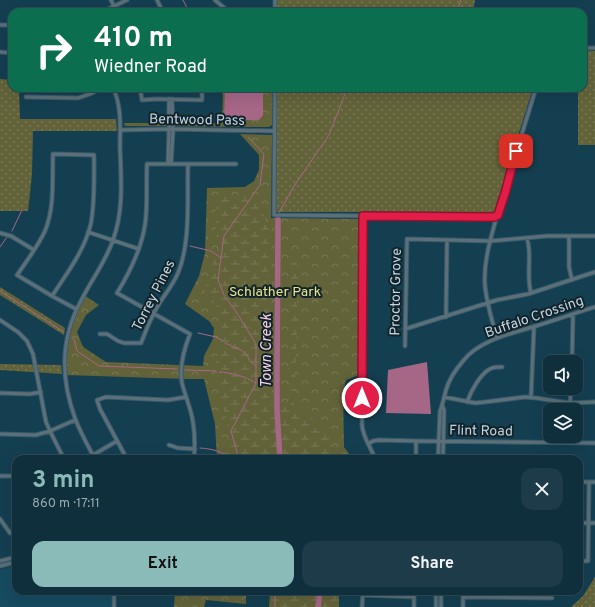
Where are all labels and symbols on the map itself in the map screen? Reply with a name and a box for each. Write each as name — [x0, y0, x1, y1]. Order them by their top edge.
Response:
street label: Bentwood Pass — [149, 111, 245, 130]
pin — [499, 134, 533, 168]
street label: Proctor Grove — [387, 248, 406, 336]
street label: Torrey Pines — [129, 257, 180, 334]
park label: Schlather Park — [229, 284, 321, 301]
street label: Buffalo Crossing — [483, 293, 586, 342]
water label: Town Creek — [258, 313, 277, 388]
position arrow — [341, 377, 383, 419]
street label: Flint Road — [449, 422, 513, 441]

